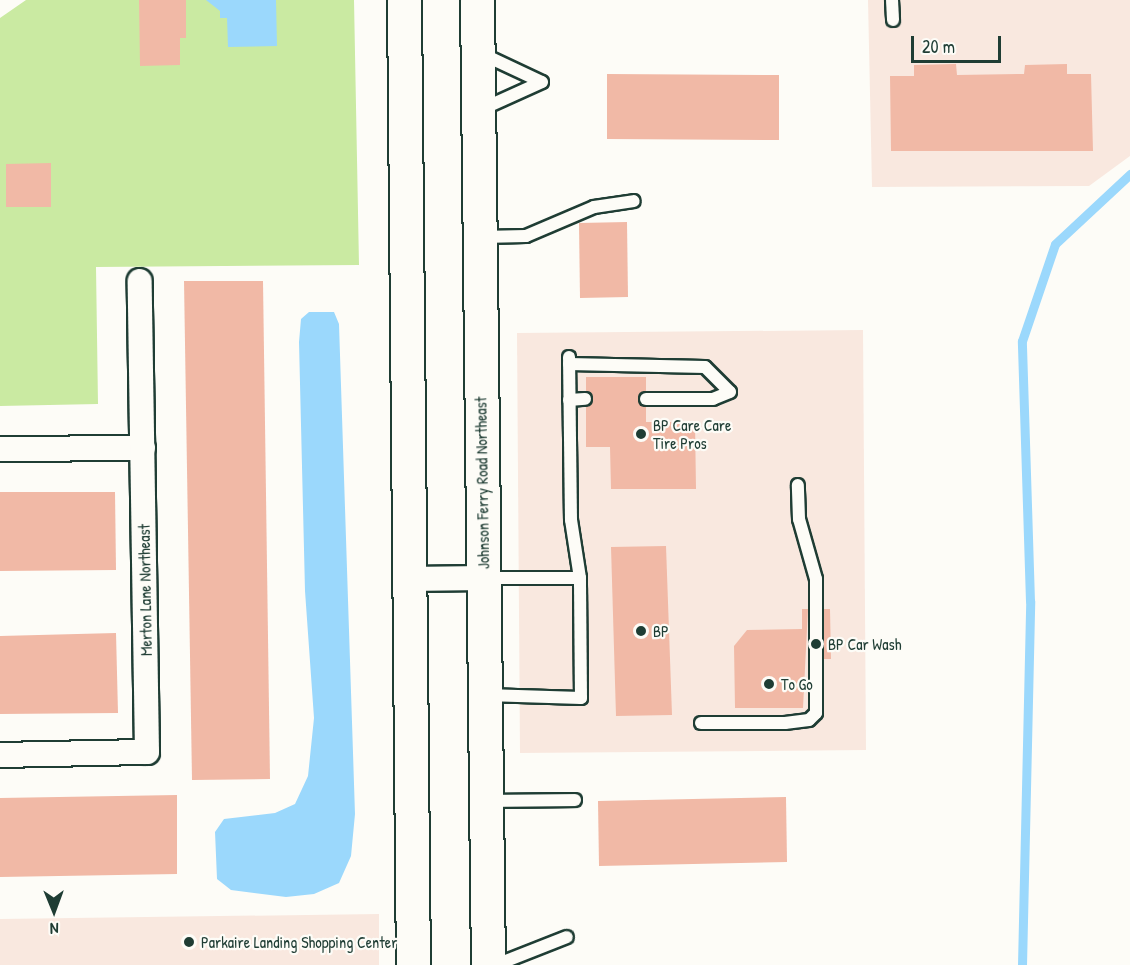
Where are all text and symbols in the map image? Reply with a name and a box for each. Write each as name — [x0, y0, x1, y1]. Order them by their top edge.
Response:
scale bar — [914, 24, 1004, 62]
text: 20 m — [922, 34, 955, 59]
street label: Johnson Ferry Road Northeast — [471, 397, 493, 569]
place label: BP Care Care Tire Pros — [653, 415, 731, 453]
marker: BP Care Care Tire Pros — [634, 427, 648, 441]
street label: Merton Lane Northeast — [134, 524, 156, 656]
place label: BP — [653, 621, 669, 641]
marker: BP — [634, 624, 648, 638]
place label: BP Car Wash — [828, 634, 901, 654]
marker: BP Car Wash — [809, 637, 823, 651]
place label: To Go — [781, 674, 813, 694]
marker: To Go — [762, 677, 776, 691]
north arrow — [24, 881, 84, 941]
text: N — [50, 918, 59, 940]
place label: Parkaire Landing Shopping Center — [201, 932, 397, 952]
marker: Parkaire Landing Shopping Center — [182, 935, 196, 949]

